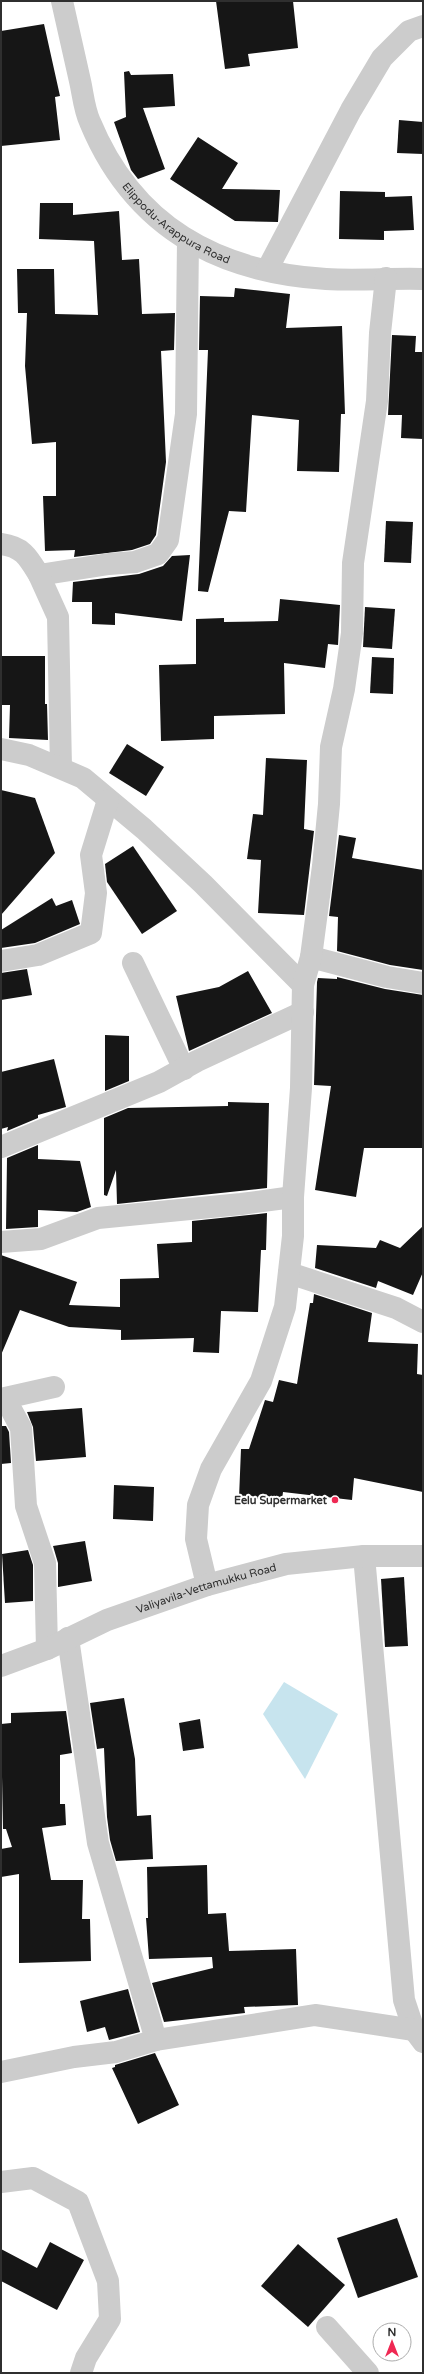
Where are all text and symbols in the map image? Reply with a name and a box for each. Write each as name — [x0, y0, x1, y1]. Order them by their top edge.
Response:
street label: Elippodu-Arappura Road — [120, 180, 232, 266]
place label: Eelu Supermarket — [234, 1494, 328, 1508]
marker: Eelu Supermarket — [330, 1495, 340, 1505]
street label: Valiyavila-Vettamukku Road — [134, 1560, 278, 1616]
north arrow — [372, 2322, 412, 2362]
text: N — [388, 2326, 396, 2339]

